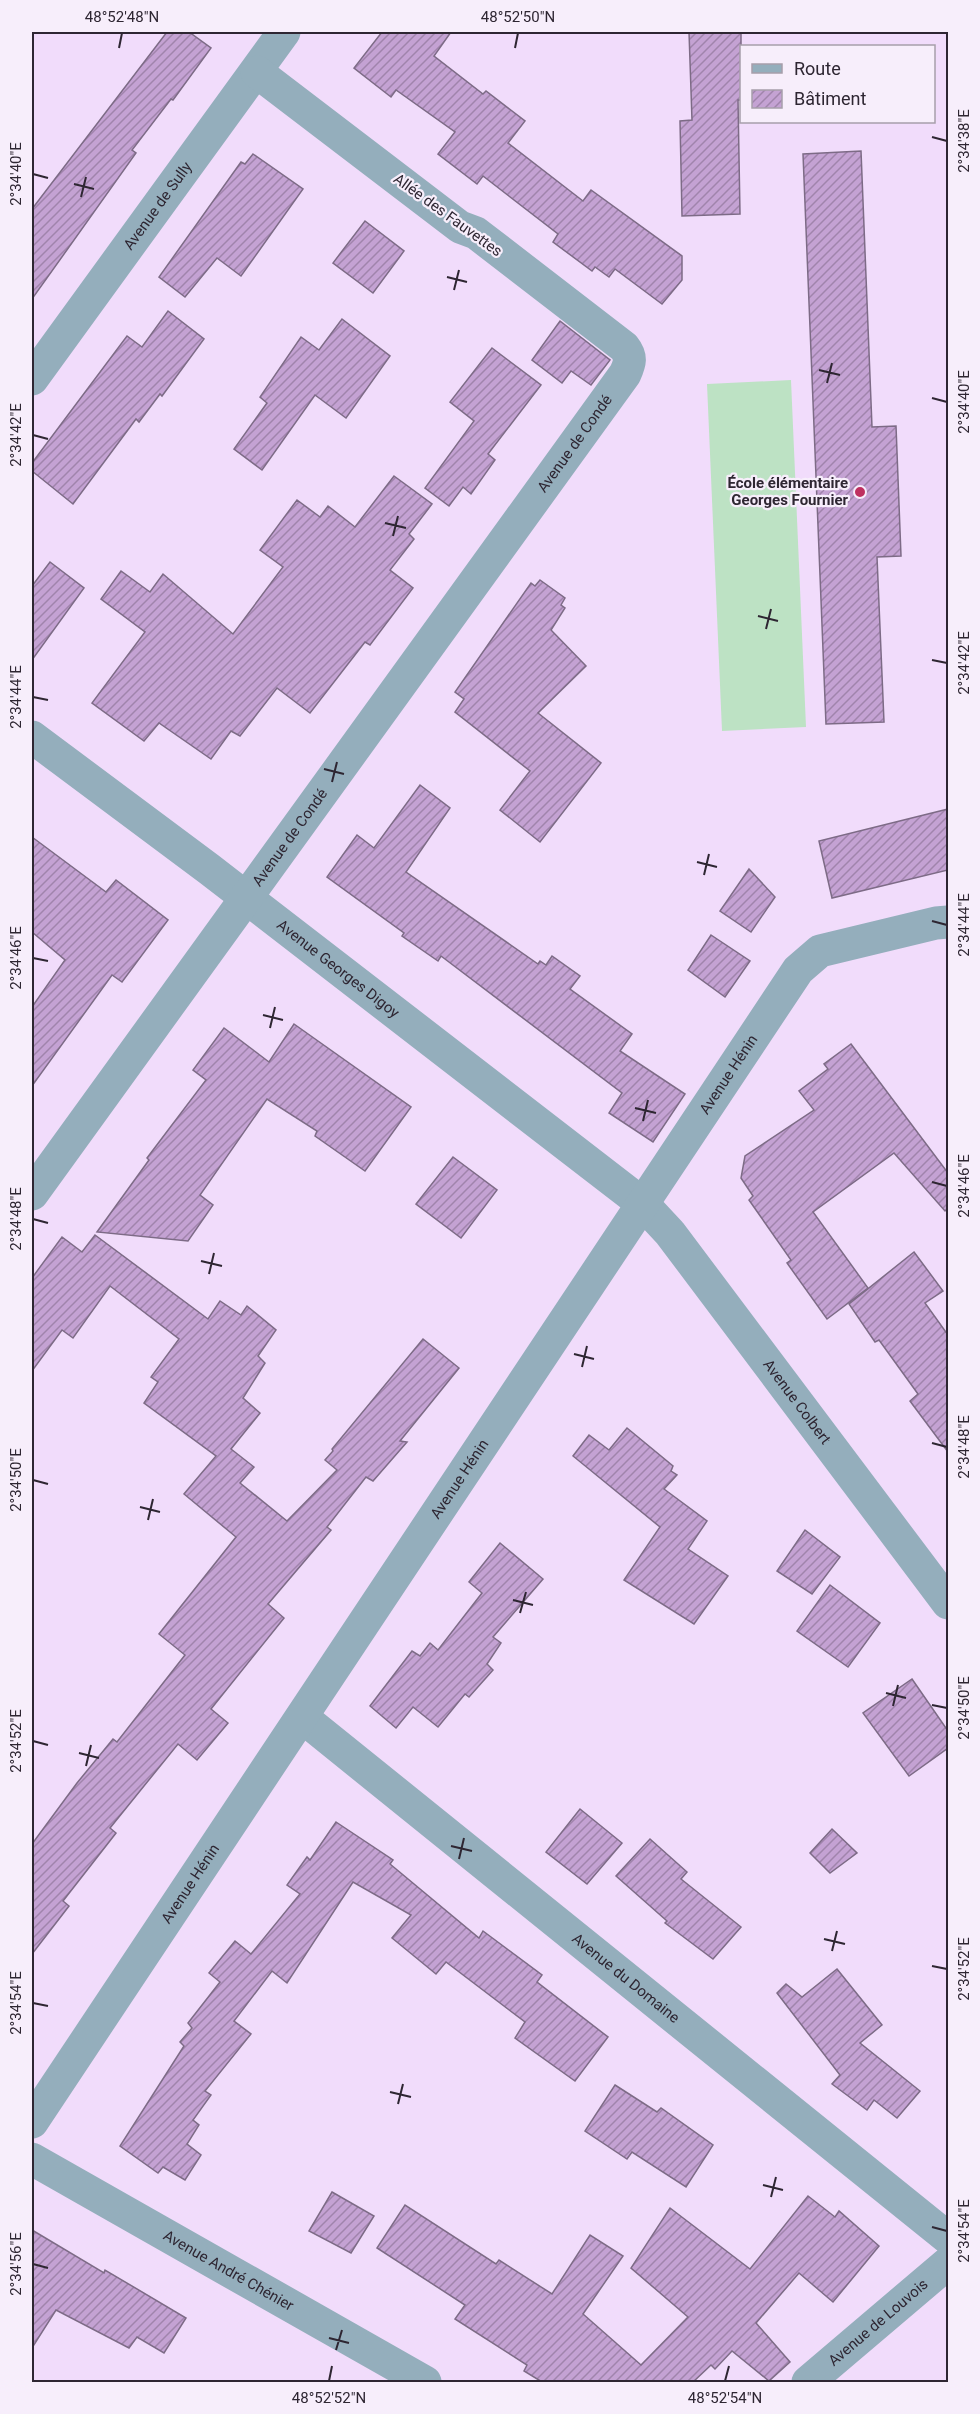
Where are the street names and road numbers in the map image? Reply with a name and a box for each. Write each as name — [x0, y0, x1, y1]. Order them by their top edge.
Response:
street label: Avenue de Sully — [120, 158, 196, 253]
street label: Allée des Fauvettes — [390, 170, 506, 260]
street label: Avenue de Condé — [533, 391, 616, 496]
street label: Avenue de Condé — [249, 785, 331, 890]
street label: Avenue Georges Digoy — [273, 916, 403, 1022]
street label: Avenue Hénin — [696, 1031, 761, 1118]
street label: Avenue Colbert — [759, 1356, 835, 1448]
street label: Avenue Hénin — [427, 1436, 492, 1522]
street label: Avenue Hénin — [157, 1841, 223, 1927]
street label: Avenue du Domaine — [568, 1929, 683, 2027]
street label: Avenue André Chénier — [160, 2226, 297, 2315]
street label: Avenue de Louvois — [825, 2275, 932, 2370]

